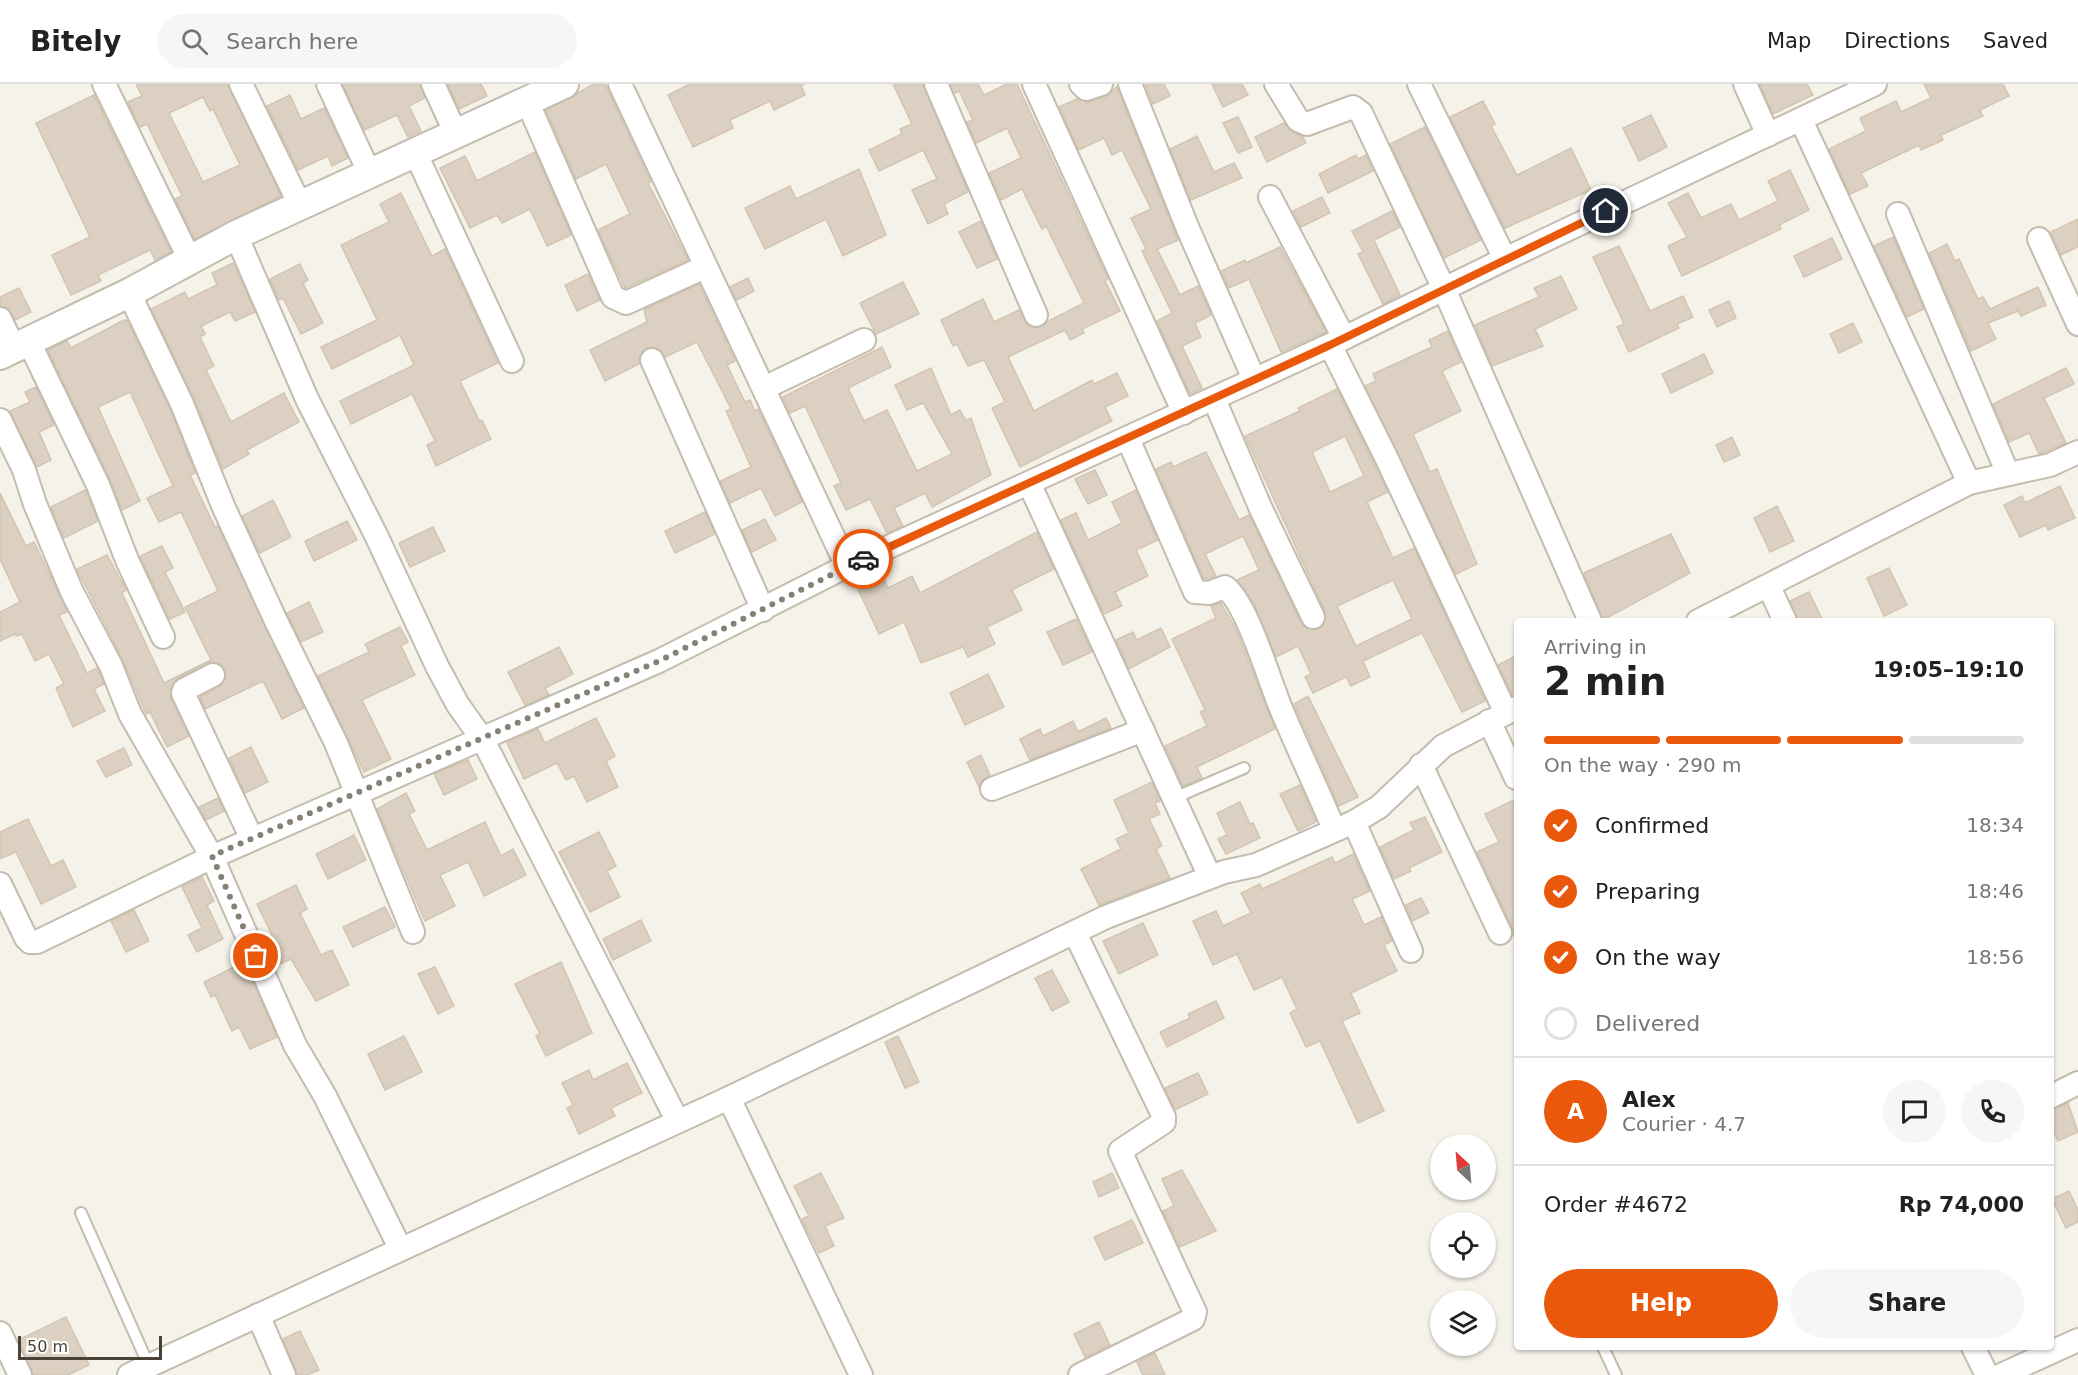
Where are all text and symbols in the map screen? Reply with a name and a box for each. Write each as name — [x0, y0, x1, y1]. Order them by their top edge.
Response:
search box — [157, 14, 577, 68]
text: Bitely — [30, 25, 121, 58]
icon: search — [178, 25, 211, 58]
text: Search here — [226, 29, 358, 54]
text: Map — [1767, 29, 1811, 53]
text: Directions — [1844, 29, 1950, 53]
text: Saved — [1983, 29, 2048, 53]
pin — [1580, 185, 1631, 236]
icon: home — [1589, 194, 1622, 227]
courier — [833, 529, 893, 589]
icon: car — [847, 543, 880, 576]
text: Arriving in — [1544, 635, 1647, 659]
text: 19:05–19:10 — [1873, 657, 2024, 682]
text: 2 min — [1544, 659, 1666, 704]
text: On the way · 290 m — [1544, 753, 1742, 777]
icon: check — [1544, 809, 1577, 842]
text: Confirmed — [1595, 813, 1709, 838]
text: 18:34 — [1966, 813, 2024, 837]
icon: check — [1544, 875, 1577, 908]
text: Preparing — [1595, 879, 1701, 904]
text: 18:46 — [1966, 879, 2024, 903]
pin — [230, 930, 281, 981]
icon: bag — [239, 939, 272, 972]
icon: check — [1544, 941, 1577, 974]
text: On the way — [1595, 945, 1721, 970]
text: 18:56 — [1966, 945, 2024, 969]
text: Delivered — [1595, 1011, 1700, 1036]
button: chat — [1883, 1080, 1946, 1143]
button: phone — [1961, 1080, 2024, 1143]
text: Alex — [1622, 1087, 1676, 1112]
text: A — [1567, 1099, 1584, 1124]
text: Courier · 4.7 — [1622, 1112, 1746, 1136]
north arrow — [1430, 1134, 1496, 1200]
map controls — [1430, 1134, 1496, 1356]
text: Order #4672 — [1544, 1192, 1688, 1217]
text: Rp 74,000 — [1899, 1192, 2024, 1217]
button: locate — [1430, 1212, 1496, 1278]
button: Help — [1544, 1269, 1778, 1338]
button: Share — [1790, 1269, 2024, 1338]
button: layers — [1430, 1290, 1496, 1356]
scale bar — [18, 1333, 162, 1360]
text: 50 m — [27, 1337, 68, 1356]

